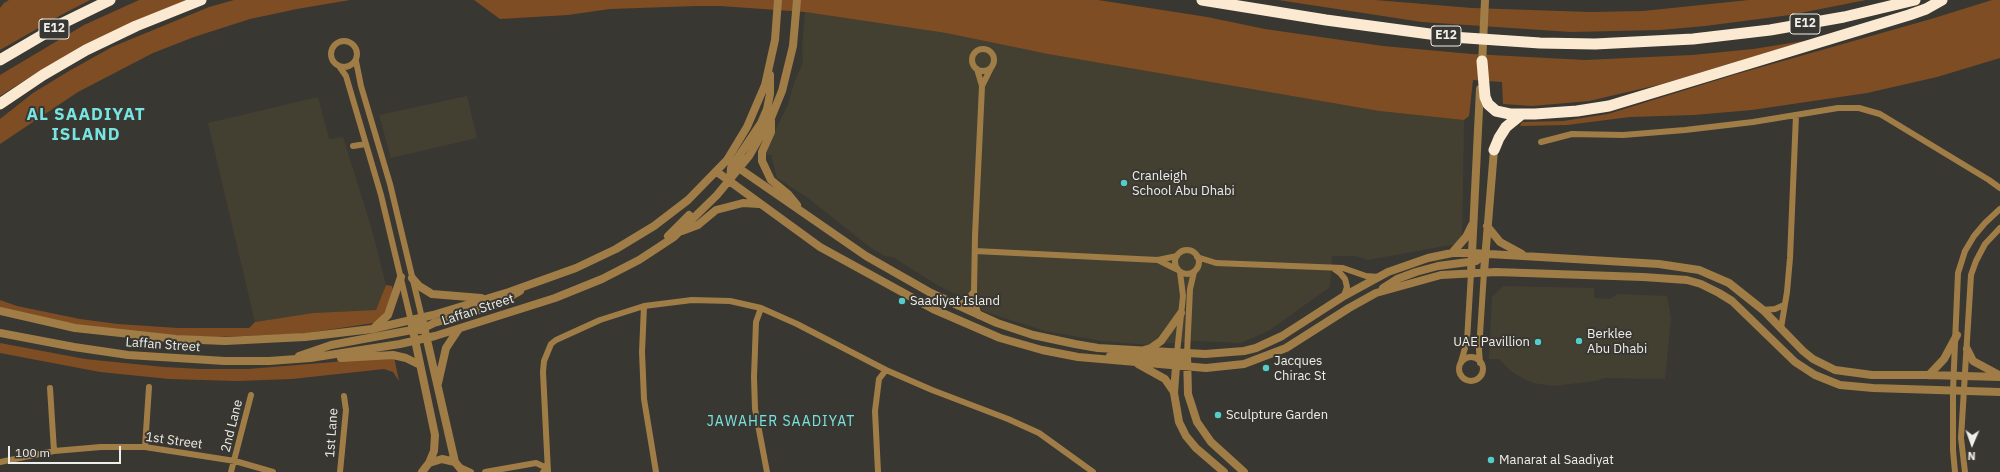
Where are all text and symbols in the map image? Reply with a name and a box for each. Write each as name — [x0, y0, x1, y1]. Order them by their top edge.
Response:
road number: E12 — [1790, 14, 1820, 34]
road number: E12 — [39, 19, 69, 39]
road number: E12 — [1431, 26, 1461, 46]
district label: AL SAADIYAT ISLAND — [26, 105, 146, 145]
place label: Cranleigh School Abu Dhabi — [1132, 168, 1235, 199]
marker: Cranleigh School Abu Dhabi — [1119, 178, 1129, 188]
street label: Laffan Street — [440, 291, 516, 329]
place label: Saadiyat Island — [910, 293, 1000, 309]
marker: Saadiyat Island — [897, 296, 907, 306]
place label: Berklee Abu Dhabi — [1587, 326, 1647, 357]
place label: UAE Pavillion — [1453, 334, 1530, 350]
street label: Laffan Street — [125, 335, 201, 355]
marker: Berklee Abu Dhabi — [1574, 336, 1584, 346]
marker: UAE Pavillion — [1533, 337, 1543, 347]
place label: Jacques Chirac St — [1274, 353, 1326, 384]
marker: Jacques Chirac St — [1261, 363, 1271, 373]
street label: 2nd Lane — [218, 398, 246, 454]
place label: Sculpture Garden — [1226, 407, 1328, 423]
street label: 1st Lane — [322, 408, 342, 458]
marker: Sculpture Garden — [1213, 410, 1223, 420]
district label: JAWAHER SAADIYAT — [707, 414, 855, 430]
north arrow — [1952, 424, 1992, 464]
street label: 1st Street — [145, 429, 203, 453]
scale bar — [10, 438, 123, 464]
text: 100 m — [15, 445, 50, 460]
text: N — [1967, 449, 1976, 463]
place label: Manarat al Saadiyat — [1499, 452, 1614, 468]
marker: Manarat al Saadiyat — [1486, 455, 1496, 465]

